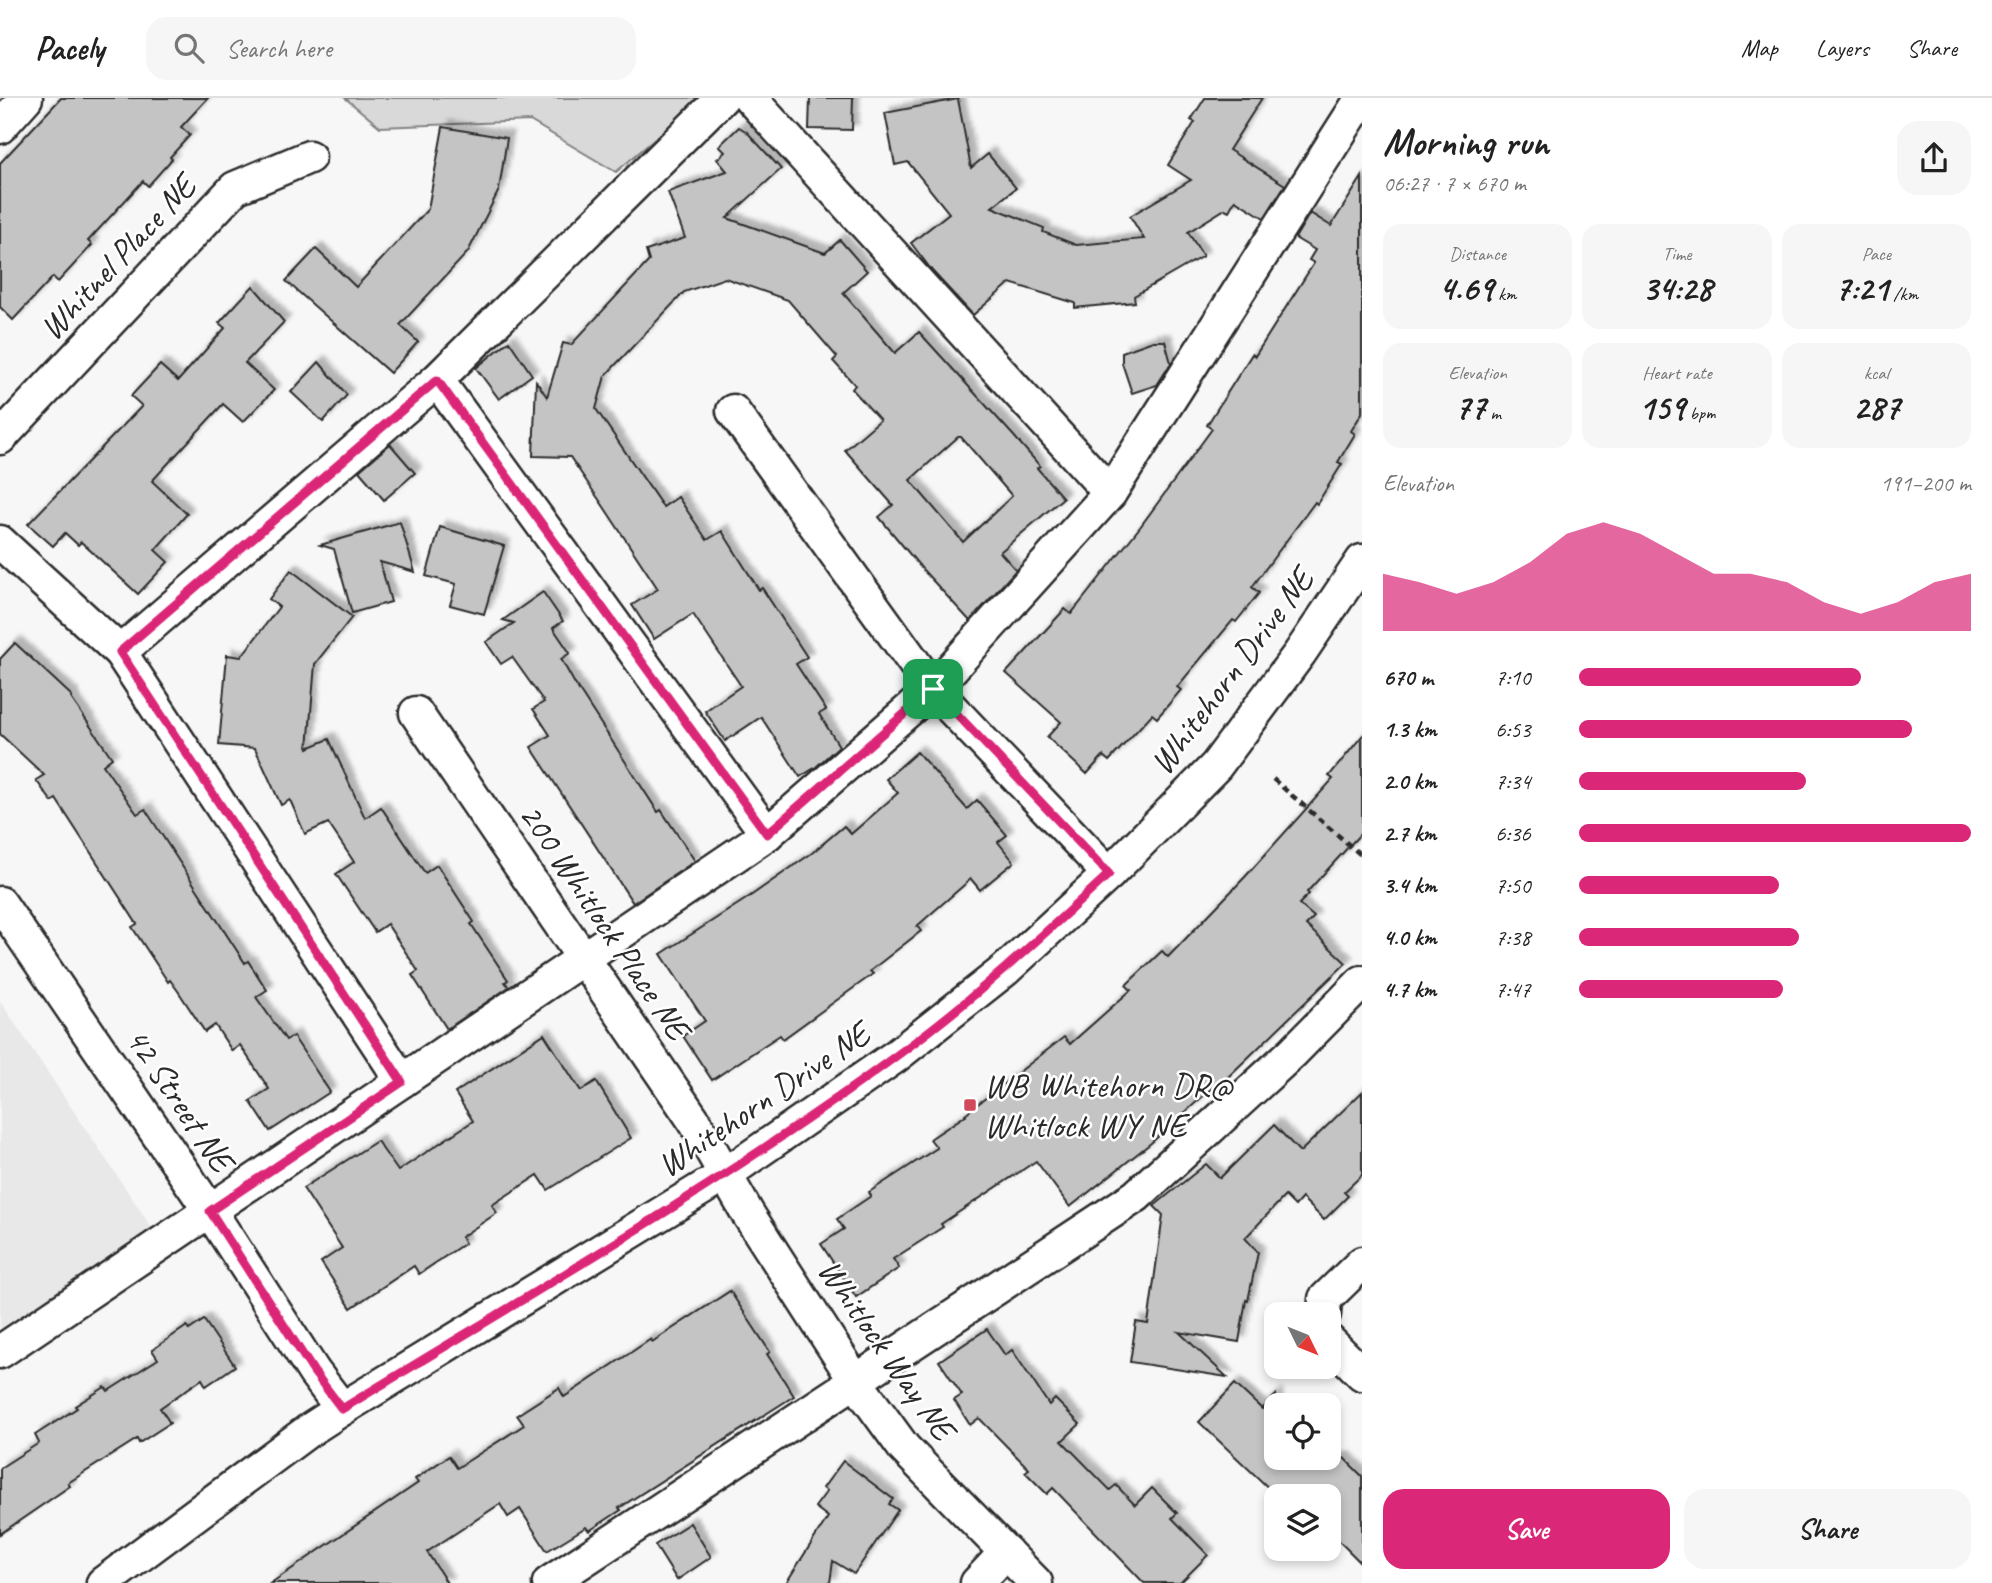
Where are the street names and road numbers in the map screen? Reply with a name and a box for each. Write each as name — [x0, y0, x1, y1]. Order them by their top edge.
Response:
street label: Whitnel Place NE — [29, 162, 208, 349]
street label: Whitehorn Drive NE — [1139, 556, 1326, 783]
street label: 200 Whitlock Place NE — [509, 795, 703, 1052]
street label: Whitehorn Drive NE — [648, 1009, 882, 1187]
street label: 42 Street NE — [115, 1019, 247, 1184]
street label: Whitlock Way NE — [808, 1250, 968, 1452]

